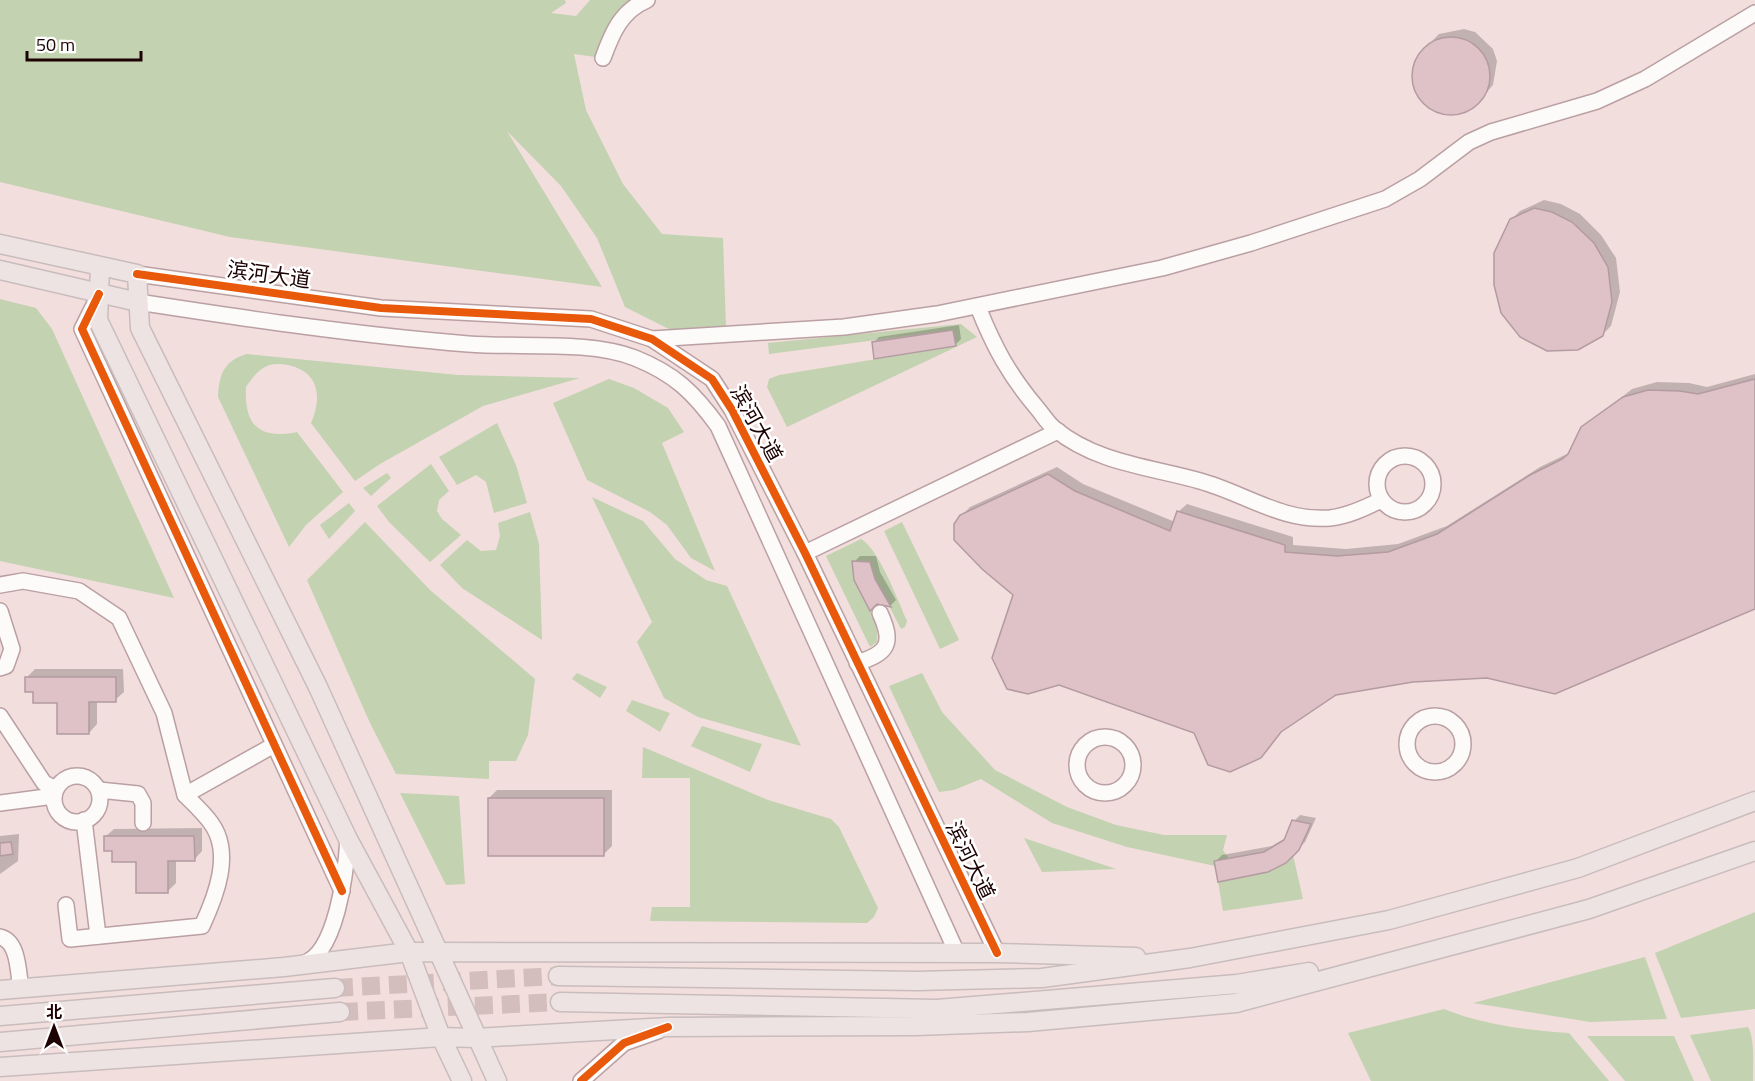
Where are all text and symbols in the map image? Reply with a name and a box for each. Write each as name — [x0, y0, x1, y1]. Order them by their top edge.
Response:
scale bar — [27, 24, 141, 62]
text: 50 m — [36, 31, 75, 58]
street label: 滨河大道 — [225, 252, 313, 296]
street label: 滨河大道 — [723, 379, 791, 467]
street label: 滨河大道 — [938, 815, 1004, 905]
north arrow — [24, 997, 84, 1057]
text: 北 — [46, 1000, 62, 1024]

